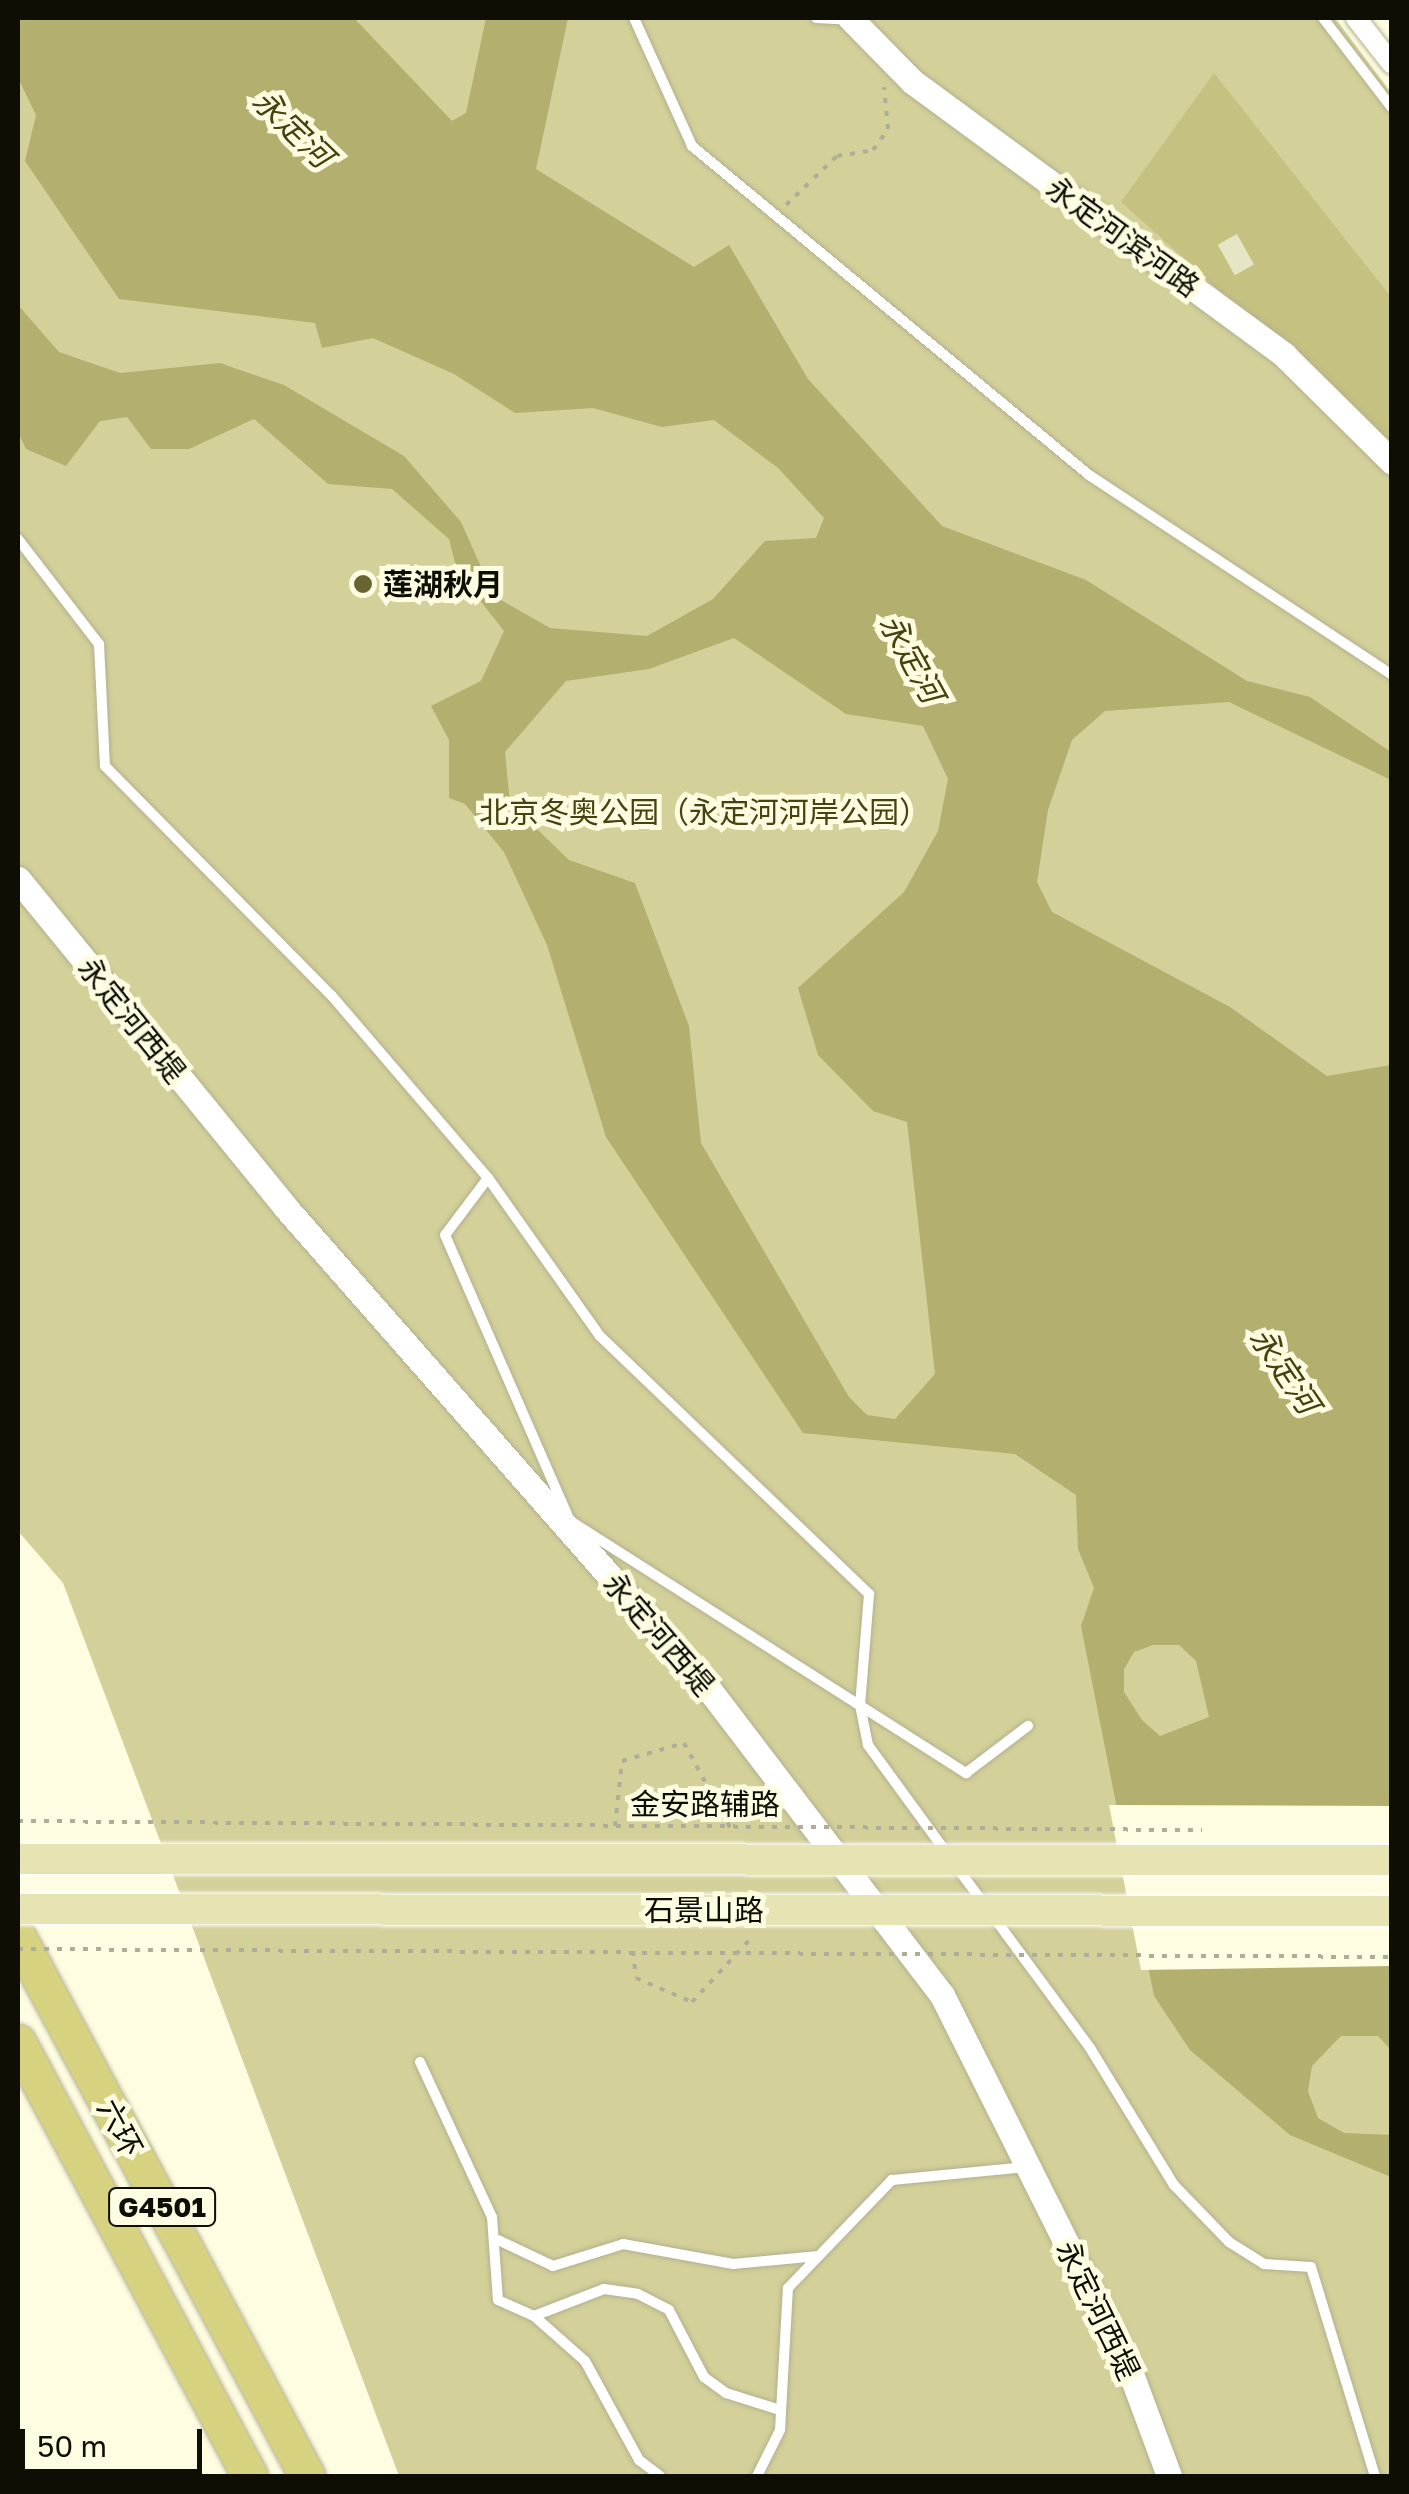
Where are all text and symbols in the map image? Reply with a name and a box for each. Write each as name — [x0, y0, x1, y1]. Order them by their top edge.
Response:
water label: 永定河 — [245, 81, 341, 175]
street label: 永定河滨河路 — [1040, 170, 1206, 304]
place label: 莲湖秋月 — [383, 566, 503, 602]
marker: 莲湖秋月 — [352, 573, 374, 595]
water label: 永定河 — [872, 607, 952, 709]
park label: 北京冬奥公园（永定河河岸公园） — [479, 794, 929, 830]
street label: 永定河西堤 — [71, 950, 193, 1090]
water label: 永定河 — [1242, 1319, 1328, 1421]
street label: 永定河西堤 — [596, 1566, 722, 1702]
street label: 金安路辅路 — [630, 1786, 780, 1822]
street label: 石景山路 — [644, 1892, 764, 1928]
street label: 六环 — [90, 2093, 150, 2163]
road number: G4501 — [107, 2184, 217, 2230]
street label: 永定河西堤 — [1049, 2235, 1147, 2385]
scale bar — [25, 2409, 208, 2471]
text: 50 m — [37, 2428, 107, 2464]

